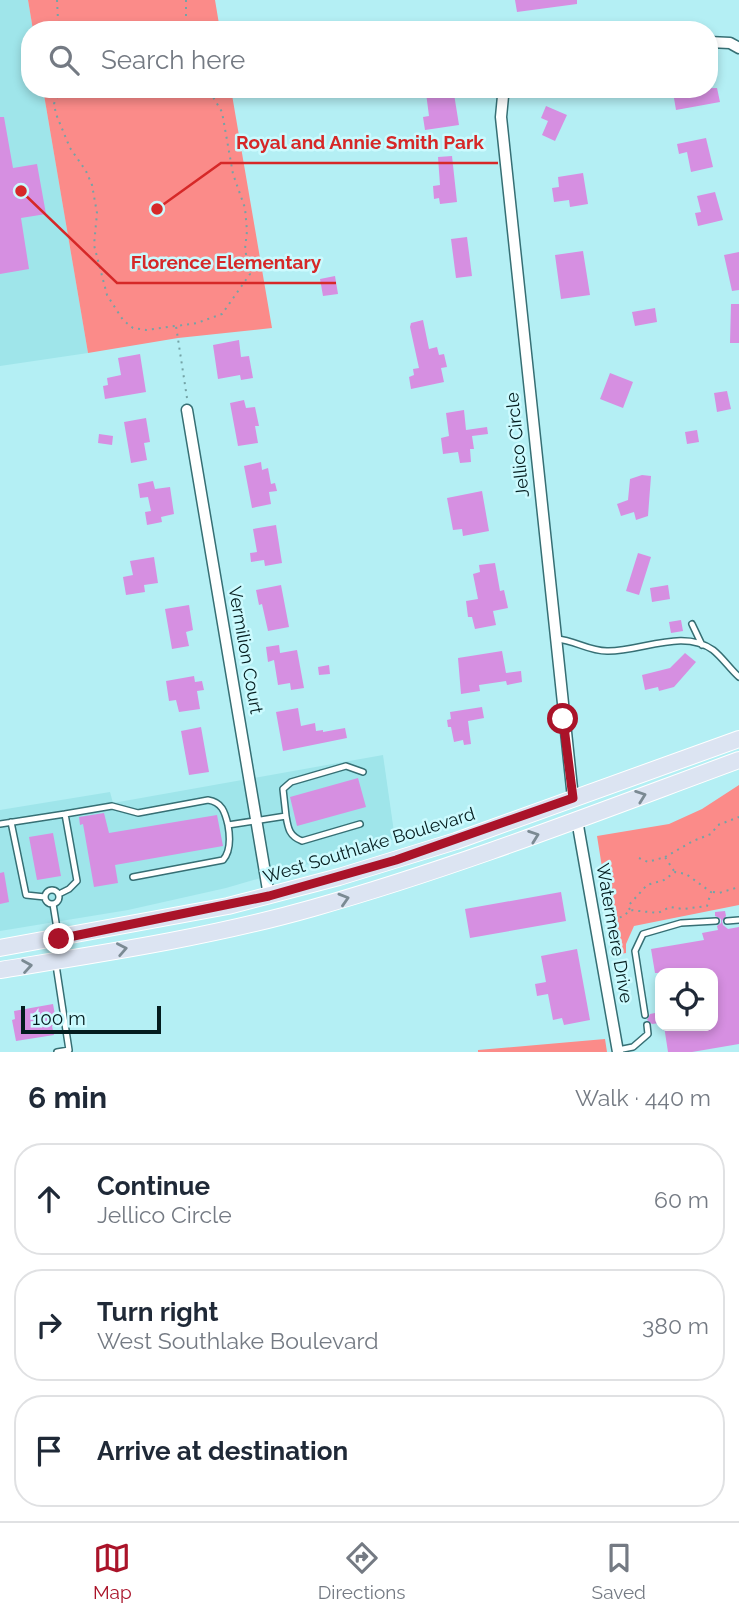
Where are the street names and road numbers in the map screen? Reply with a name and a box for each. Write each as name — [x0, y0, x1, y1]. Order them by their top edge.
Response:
street label: Jellico Circle — [501, 391, 533, 499]
street label: Vermilion Court — [224, 585, 268, 715]
street label: West Southlake Boulevard — [261, 803, 477, 887]
street label: Watermere Drive — [592, 861, 638, 1005]

